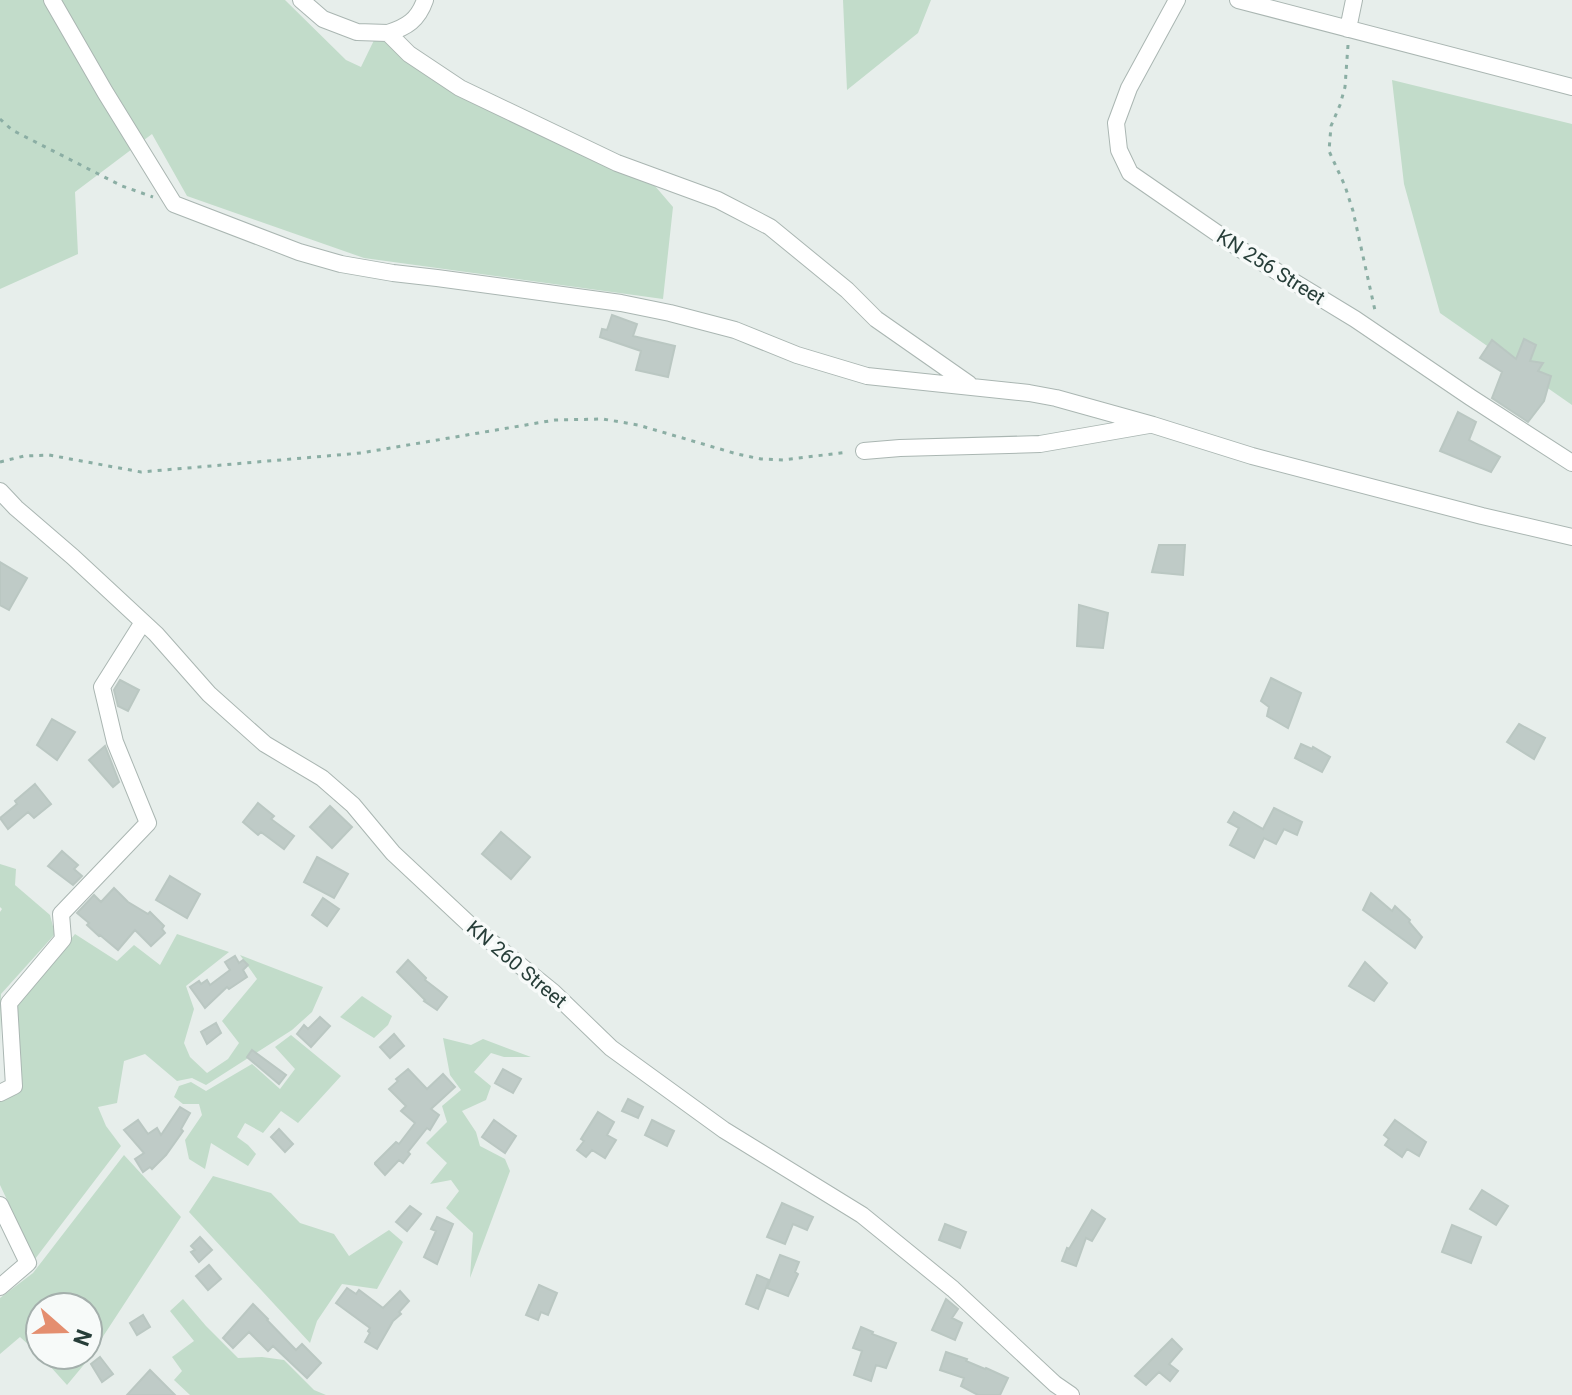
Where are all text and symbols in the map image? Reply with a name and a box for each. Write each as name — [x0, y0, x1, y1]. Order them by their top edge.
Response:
street label: KN 256 Street — [1212, 224, 1330, 310]
street label: KN 260 Street — [462, 915, 572, 1013]
north arrow — [24, 1291, 104, 1371]
text: N — [68, 1326, 97, 1349]

